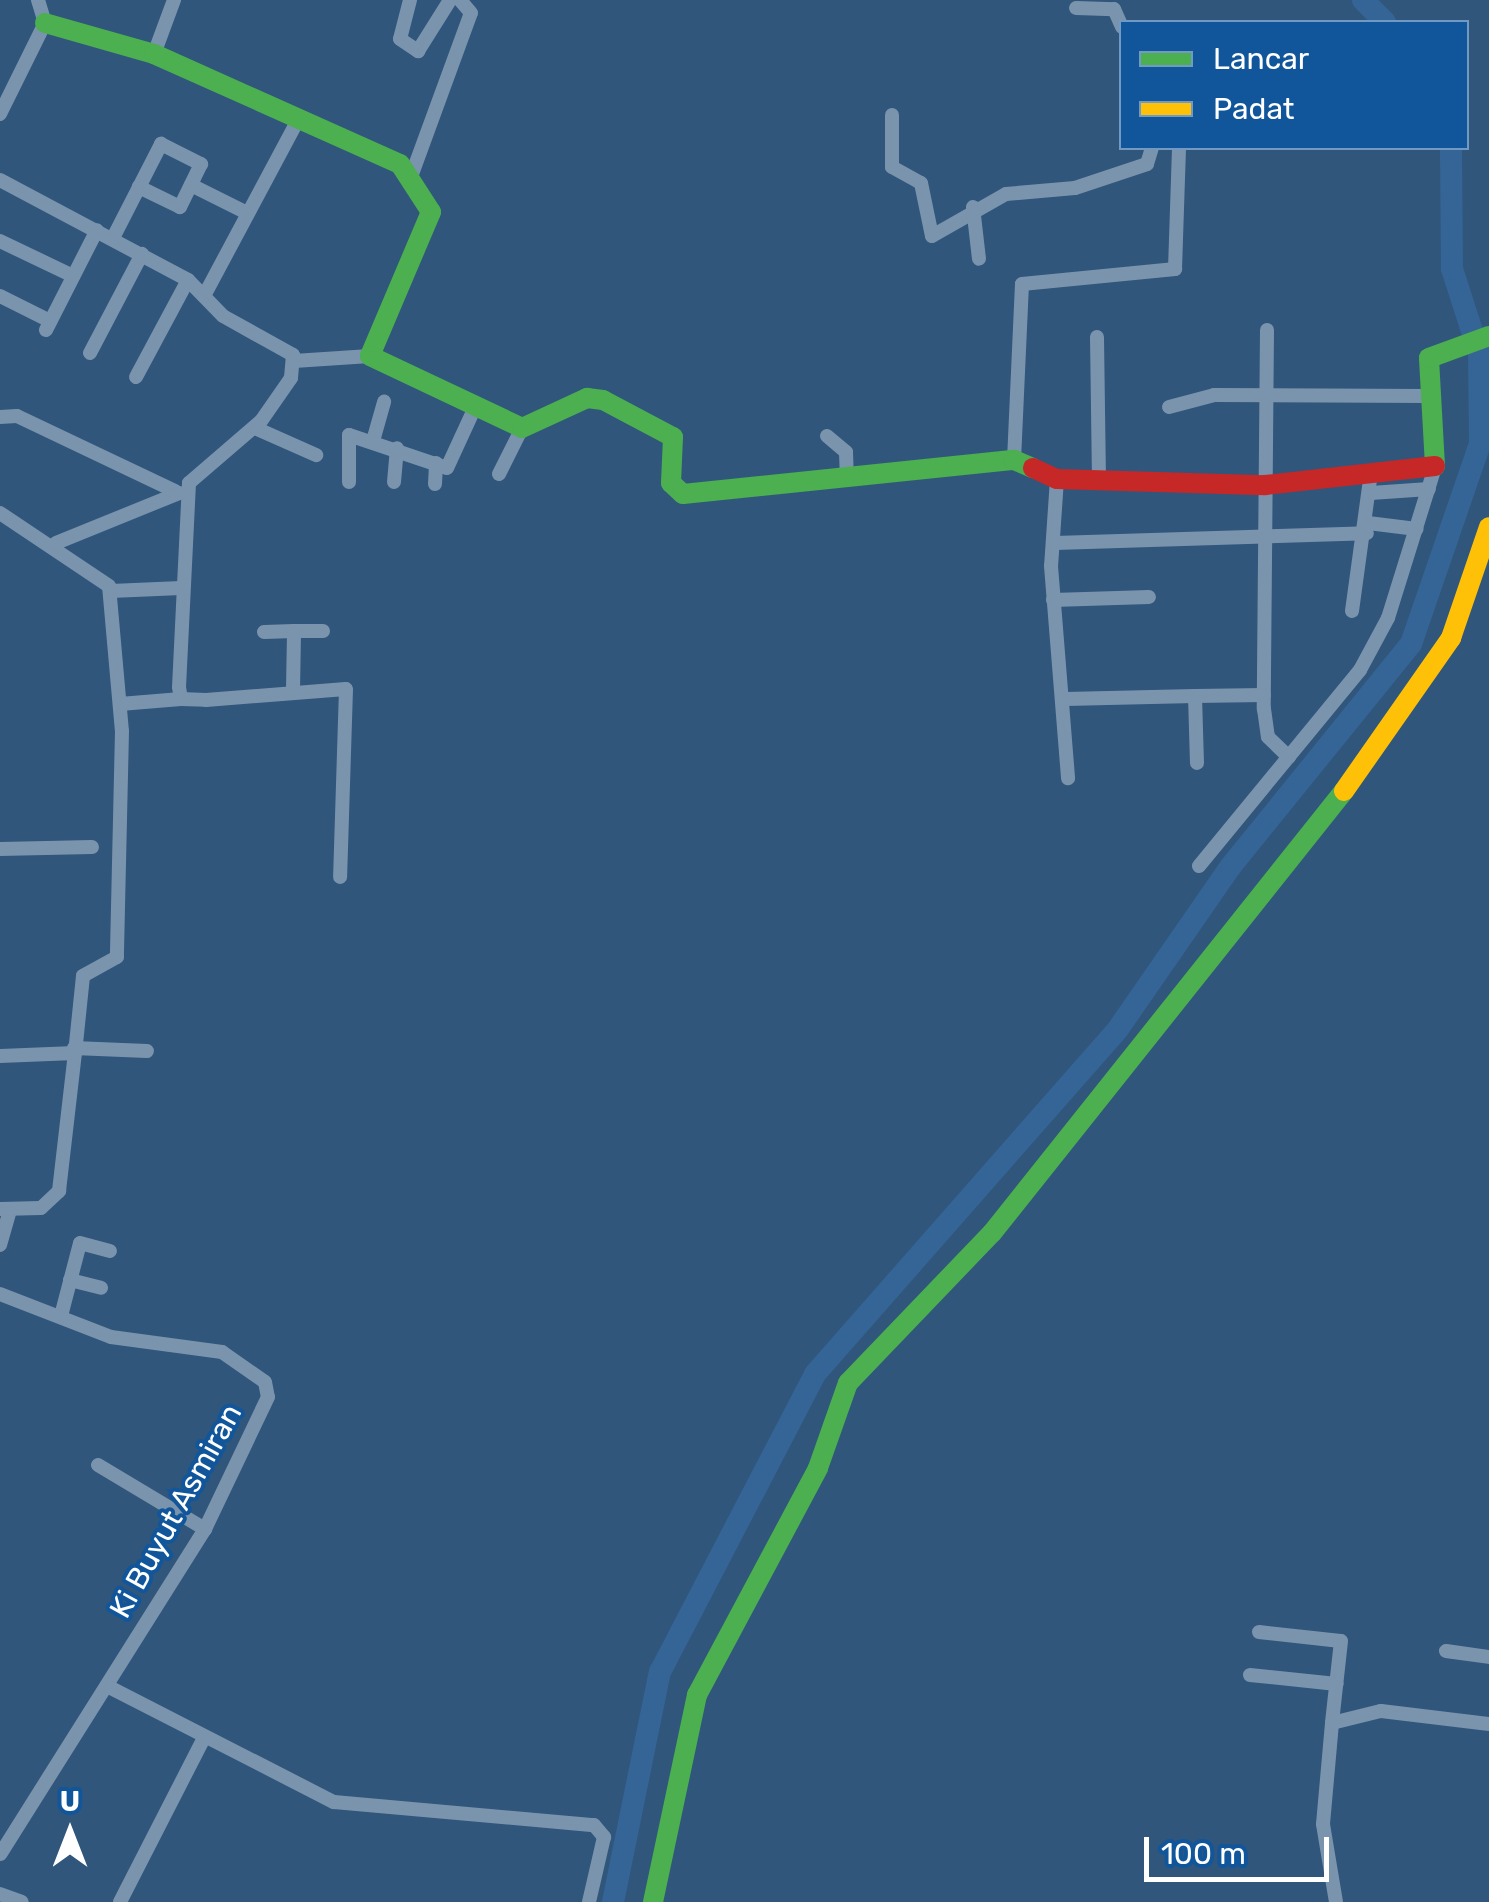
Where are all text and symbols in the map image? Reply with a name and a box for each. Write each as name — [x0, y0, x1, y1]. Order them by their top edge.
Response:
legend — [1119, 20, 1469, 150]
text: Lancar — [1213, 41, 1309, 77]
text: Padat — [1213, 91, 1295, 127]
street label: Ki Buyut Asmiran — [102, 1397, 250, 1625]
north arrow — [20, 1782, 120, 1882]
text: U — [60, 1785, 80, 1818]
scale bar — [1149, 1817, 1334, 1879]
text: 100 m — [1161, 1836, 1246, 1872]

